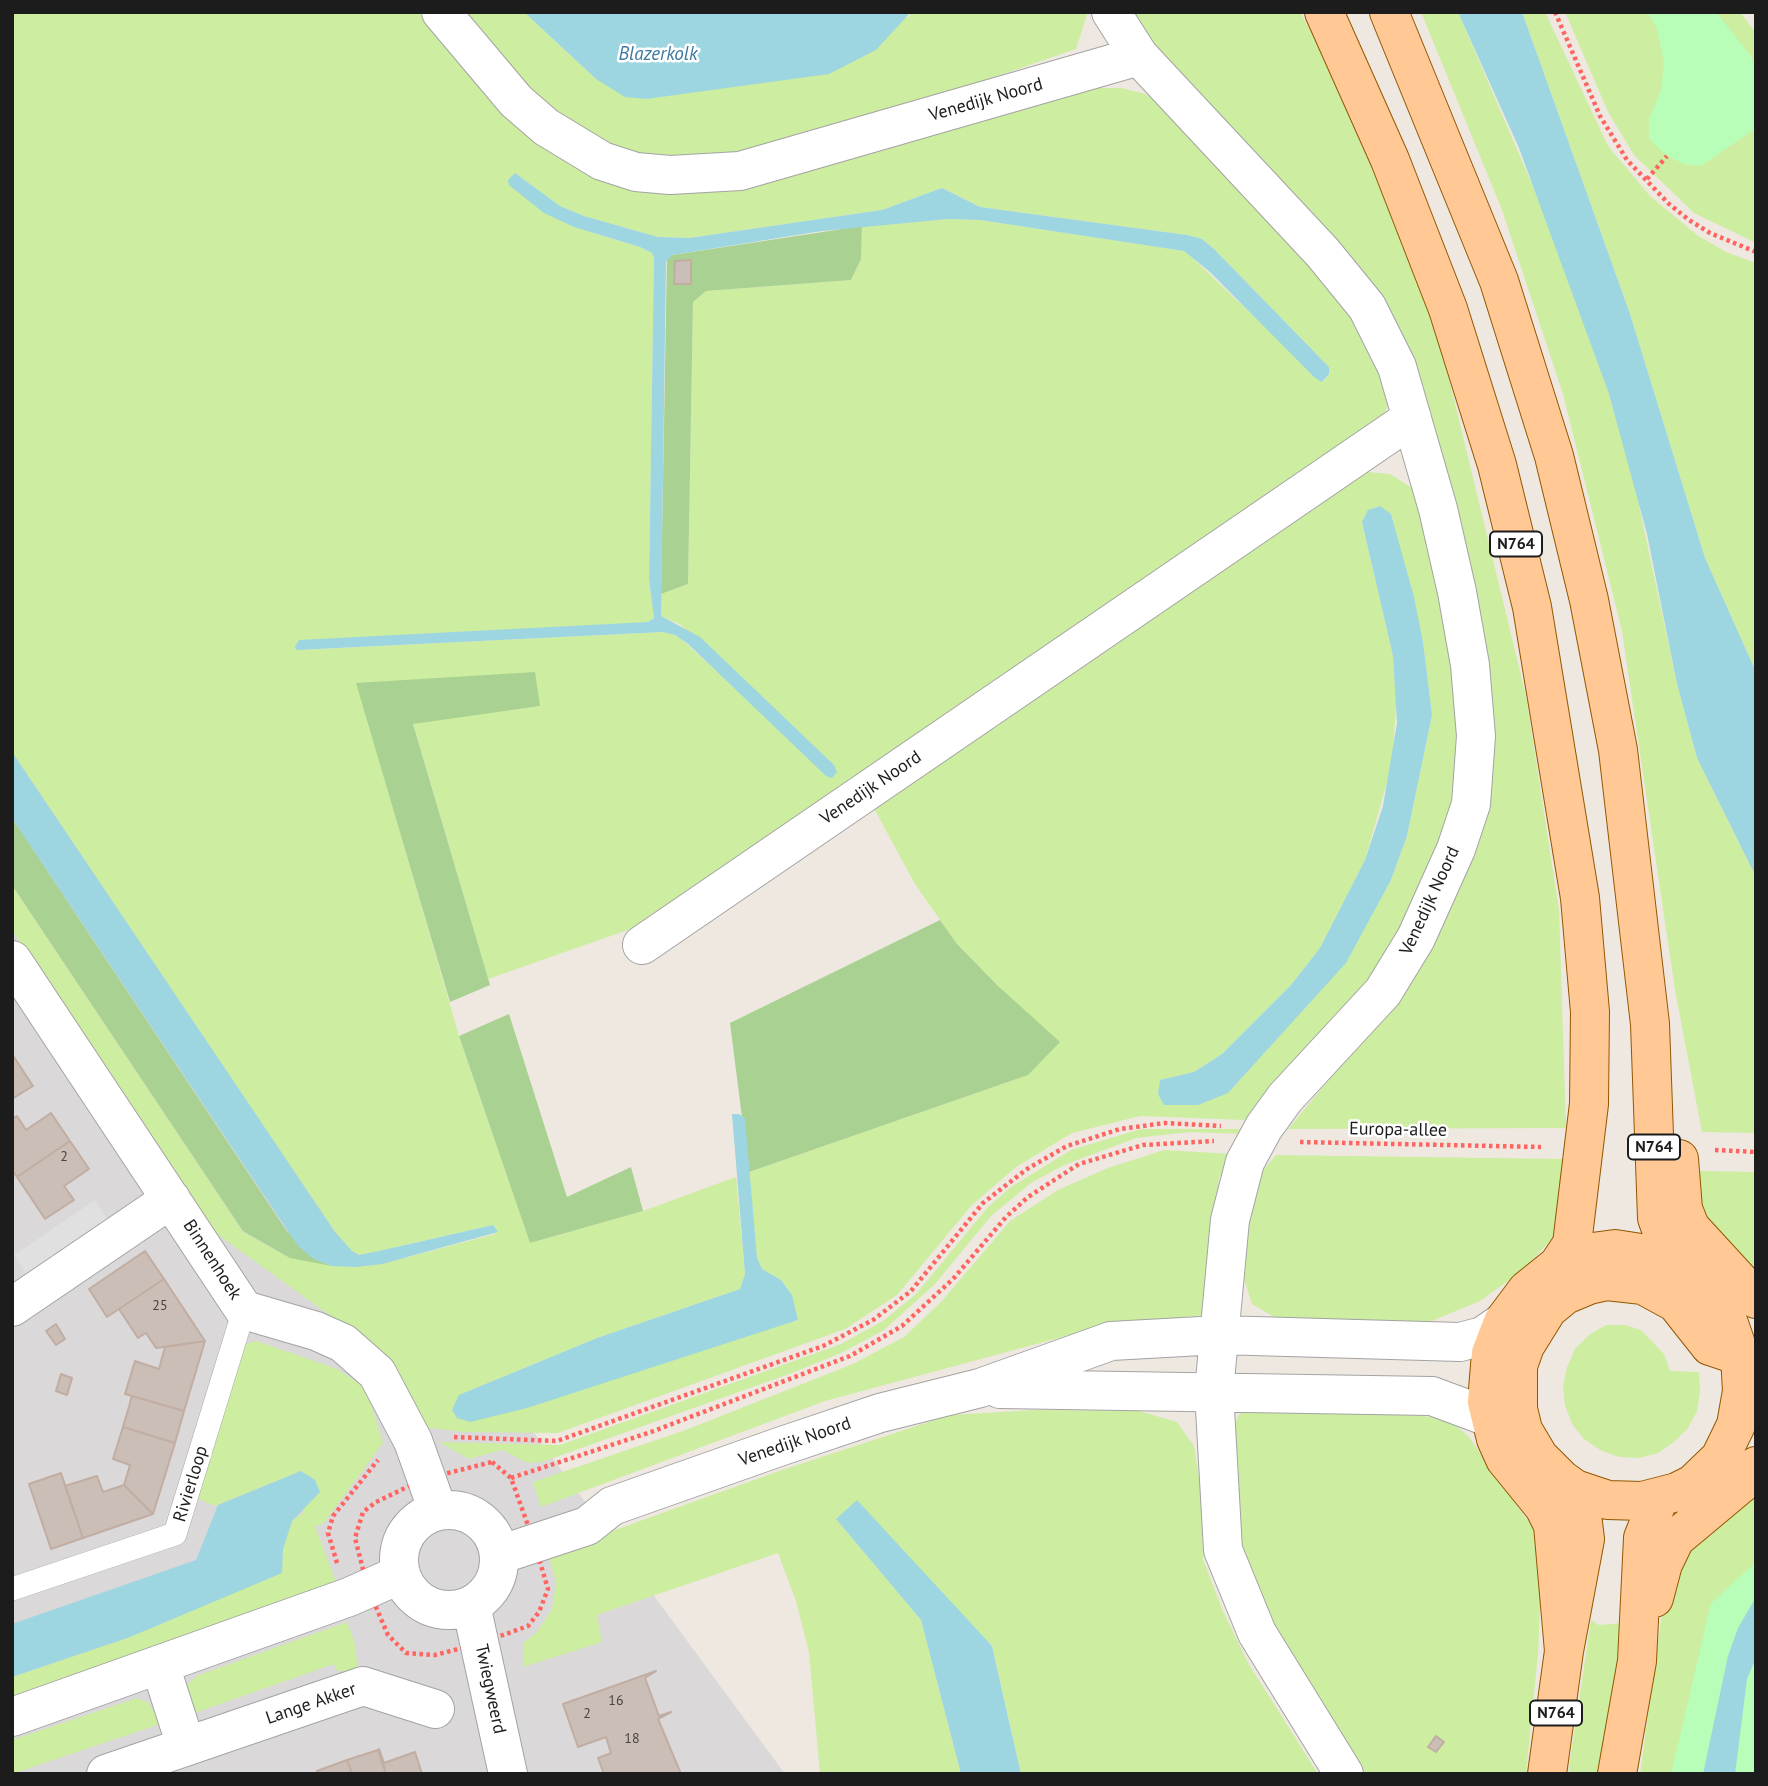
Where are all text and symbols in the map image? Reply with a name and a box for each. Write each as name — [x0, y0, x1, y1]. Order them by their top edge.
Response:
water label: Blazerkolk — [619, 44, 697, 66]
street label: Venedijk Noord — [927, 73, 1045, 127]
road number: N764 — [1490, 531, 1542, 556]
street label: Venedijk Noord — [816, 746, 926, 830]
street label: Venedijk Noord — [1395, 843, 1465, 959]
street label: Europa-allee — [1349, 1118, 1447, 1142]
road number: N764 — [1628, 1134, 1680, 1160]
house number: 2 — [60, 1149, 68, 1165]
street label: Binnenhoek — [178, 1216, 246, 1304]
house number: 25 — [152, 1298, 168, 1314]
street label: Venedijk Noord — [736, 1413, 854, 1471]
street label: Rivierloop — [169, 1443, 213, 1525]
street label: Twiegweerd — [470, 1642, 510, 1736]
street label: Lange Akker — [263, 1678, 359, 1730]
house number: 16 — [608, 1693, 624, 1709]
road number: N764 — [1530, 1700, 1582, 1726]
house number: 2 — [583, 1706, 591, 1722]
house number: 18 — [624, 1731, 640, 1747]

